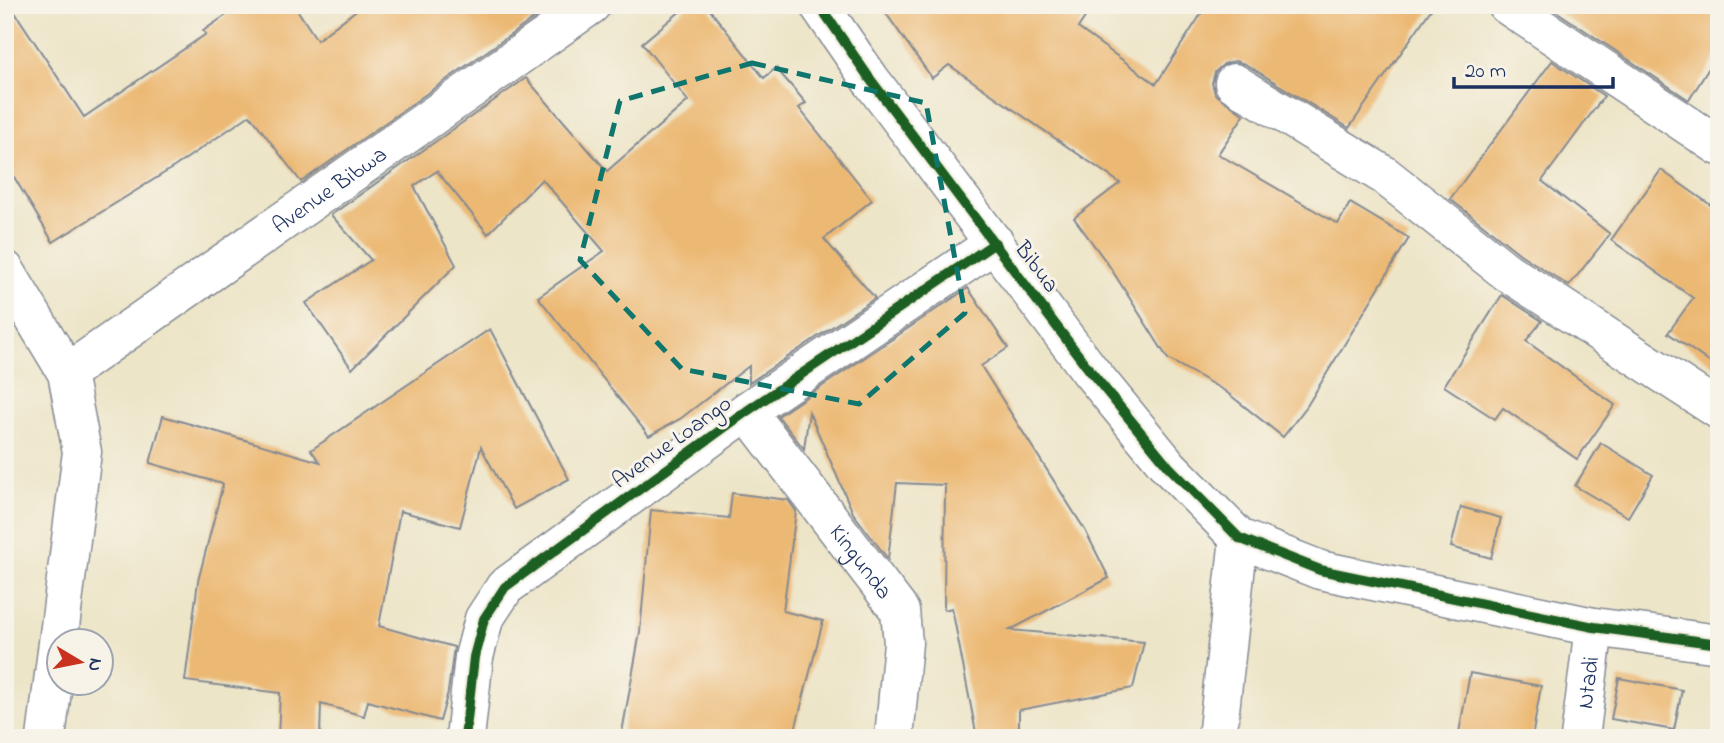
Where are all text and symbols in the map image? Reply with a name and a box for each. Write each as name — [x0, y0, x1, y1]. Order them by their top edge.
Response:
scale bar — [1454, 46, 1614, 90]
text: 20 m — [1465, 57, 1506, 87]
street label: Avenue Bibwa — [266, 139, 395, 243]
street label: Bibua — [1005, 234, 1066, 300]
street label: Avenue Loango — [606, 388, 740, 499]
street label: Kingunda — [820, 518, 899, 607]
north arrow — [46, 628, 116, 698]
street label: Ntadi — [1570, 655, 1609, 711]
text: N — [80, 656, 109, 673]

